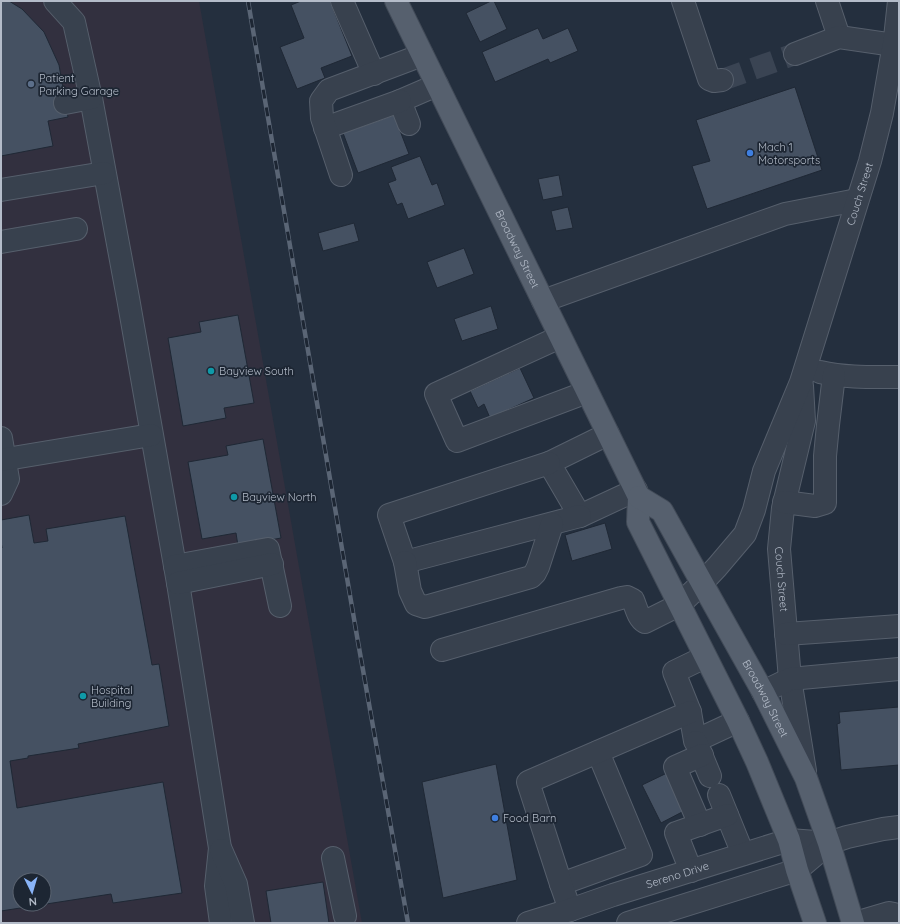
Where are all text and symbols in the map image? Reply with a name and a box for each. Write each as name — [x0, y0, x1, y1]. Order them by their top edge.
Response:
place label: Patient Parking Garage — [39, 71, 119, 98]
marker: Patient Parking Garage — [26, 79, 36, 89]
place label: Mach 1 Motorsports — [758, 140, 820, 167]
marker: Mach 1 Motorsports — [745, 148, 755, 158]
street label: Couch Street — [843, 161, 876, 227]
street label: Broadway Street — [492, 207, 543, 291]
place label: Bayview South — [219, 364, 294, 378]
marker: Bayview South — [206, 366, 216, 376]
place label: Bayview North — [242, 490, 317, 504]
marker: Bayview North — [229, 492, 239, 502]
street label: Couch Street — [772, 546, 791, 612]
street label: Broadway Street — [739, 657, 792, 740]
place label: Hospital Building — [91, 683, 133, 710]
marker: Hospital Building — [78, 691, 88, 701]
place label: Food Barn — [503, 811, 556, 825]
marker: Food Barn — [490, 813, 500, 823]
street label: Sereno Drive — [644, 858, 711, 891]
north arrow — [12, 872, 52, 912]
text: N — [28, 895, 38, 909]

